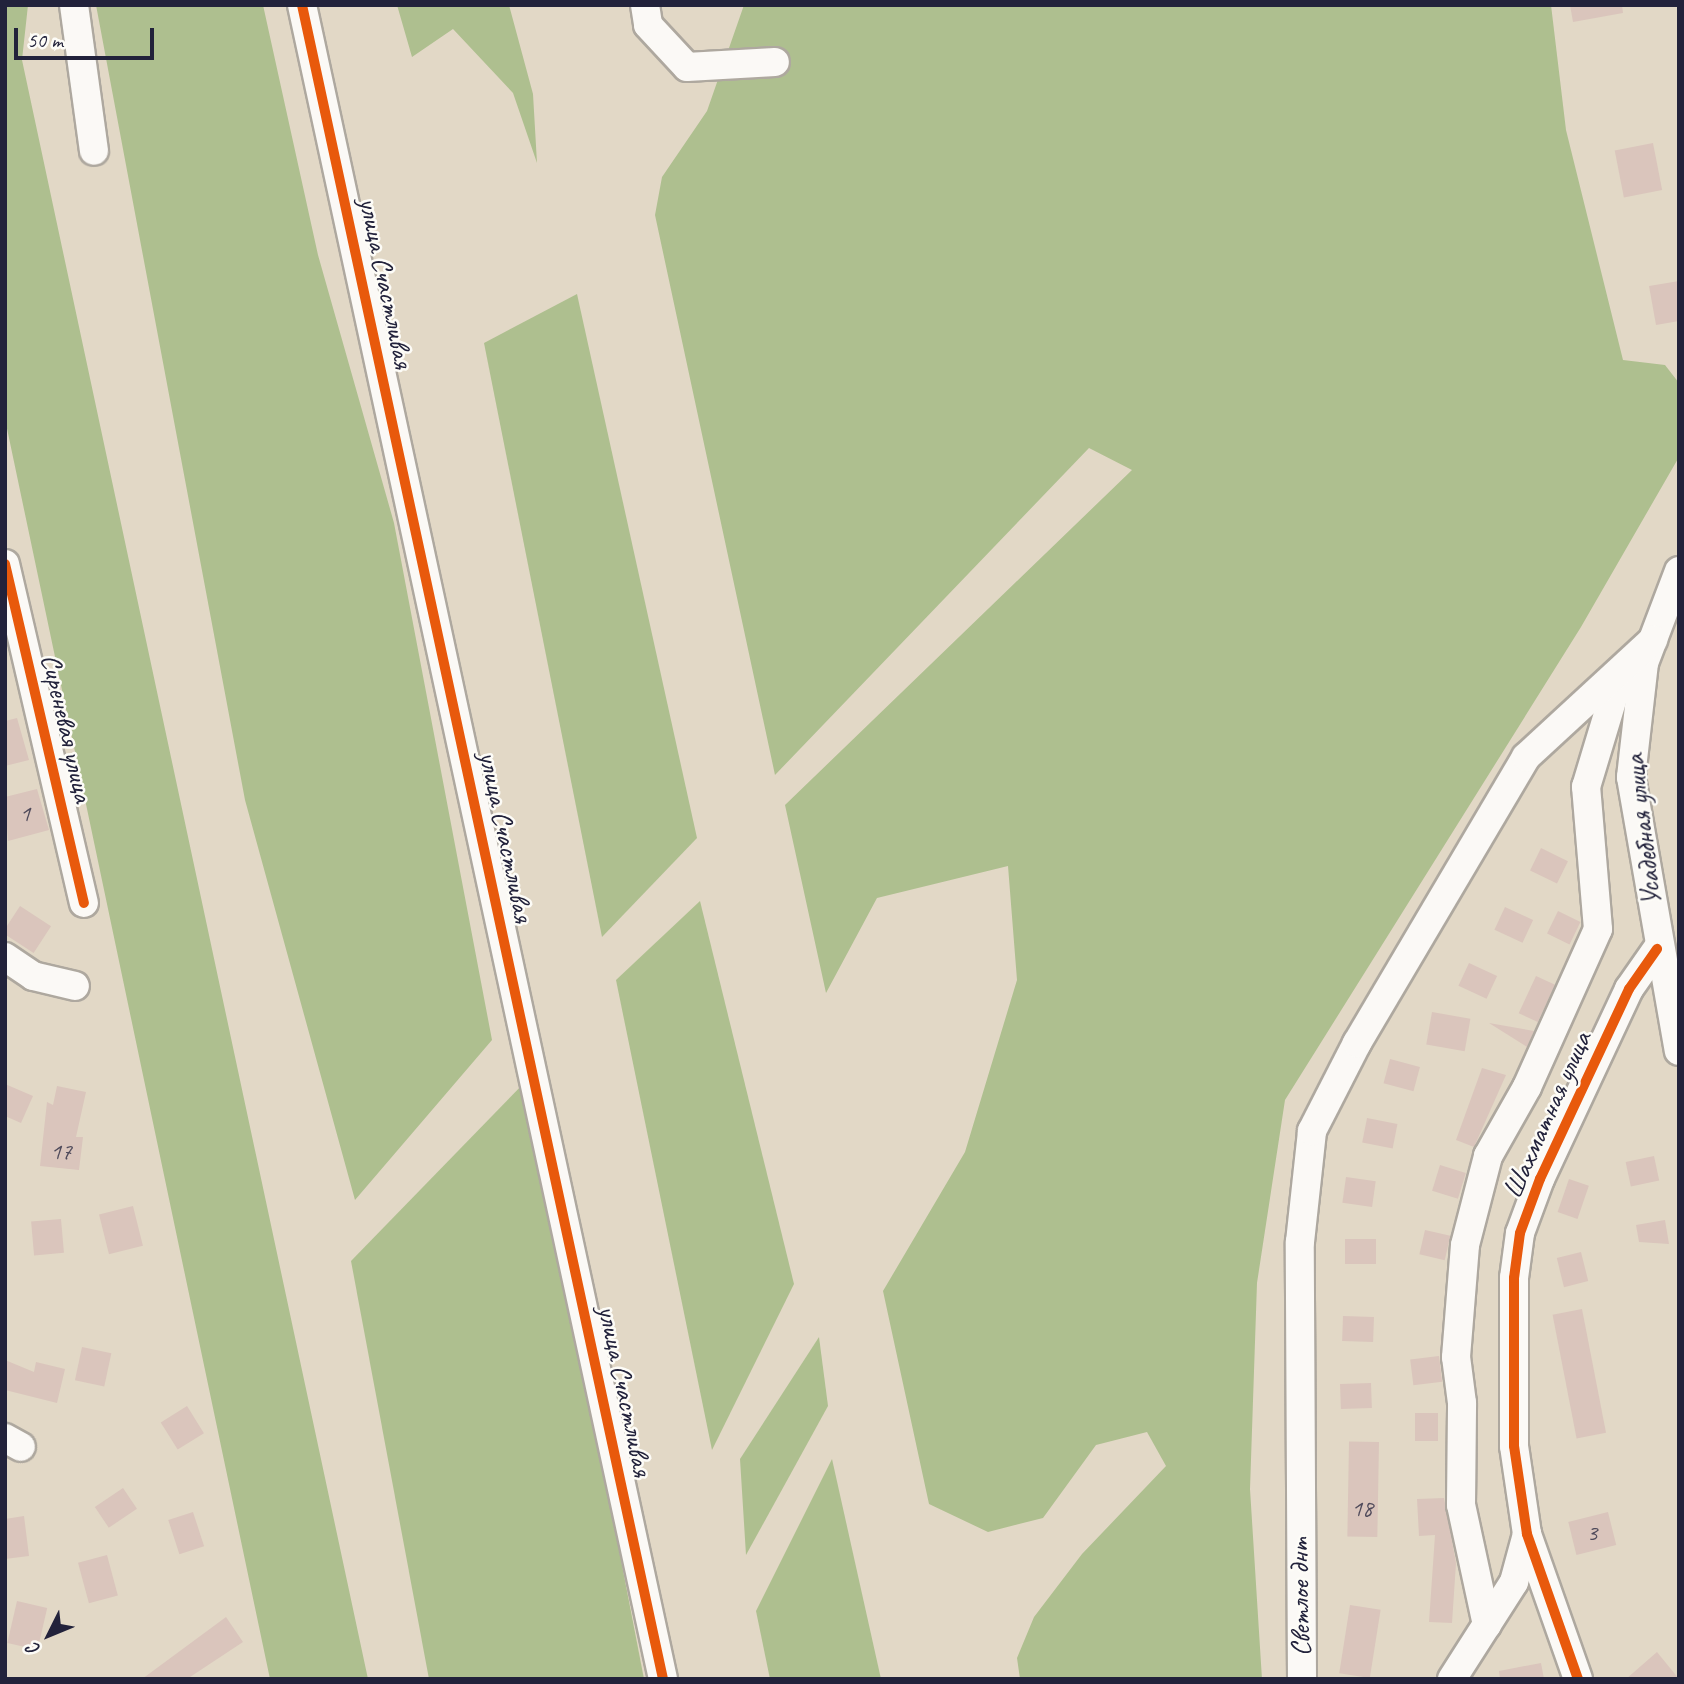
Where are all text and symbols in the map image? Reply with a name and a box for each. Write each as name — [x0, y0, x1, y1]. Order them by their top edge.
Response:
scale bar — [18, 14, 158, 58]
text: 50 m — [27, 27, 63, 53]
street label: улица Счастливая — [352, 195, 420, 371]
street label: Сиреневая улица — [33, 650, 101, 806]
street label: улица Счастливая — [472, 749, 540, 925]
street label: Усадебная улица — [1617, 751, 1669, 909]
house number: 1 — [20, 800, 30, 828]
street label: Шахматная улица — [1495, 1025, 1599, 1205]
house number: 17 — [50, 1138, 72, 1166]
street label: улица Счастливая — [591, 1303, 659, 1479]
house number: 18 — [1351, 1495, 1373, 1523]
house number: 3 — [1587, 1519, 1597, 1547]
street label: Светлое днт — [1282, 1537, 1318, 1657]
north arrow — [14, 1600, 84, 1670]
text: С — [22, 1638, 46, 1661]

